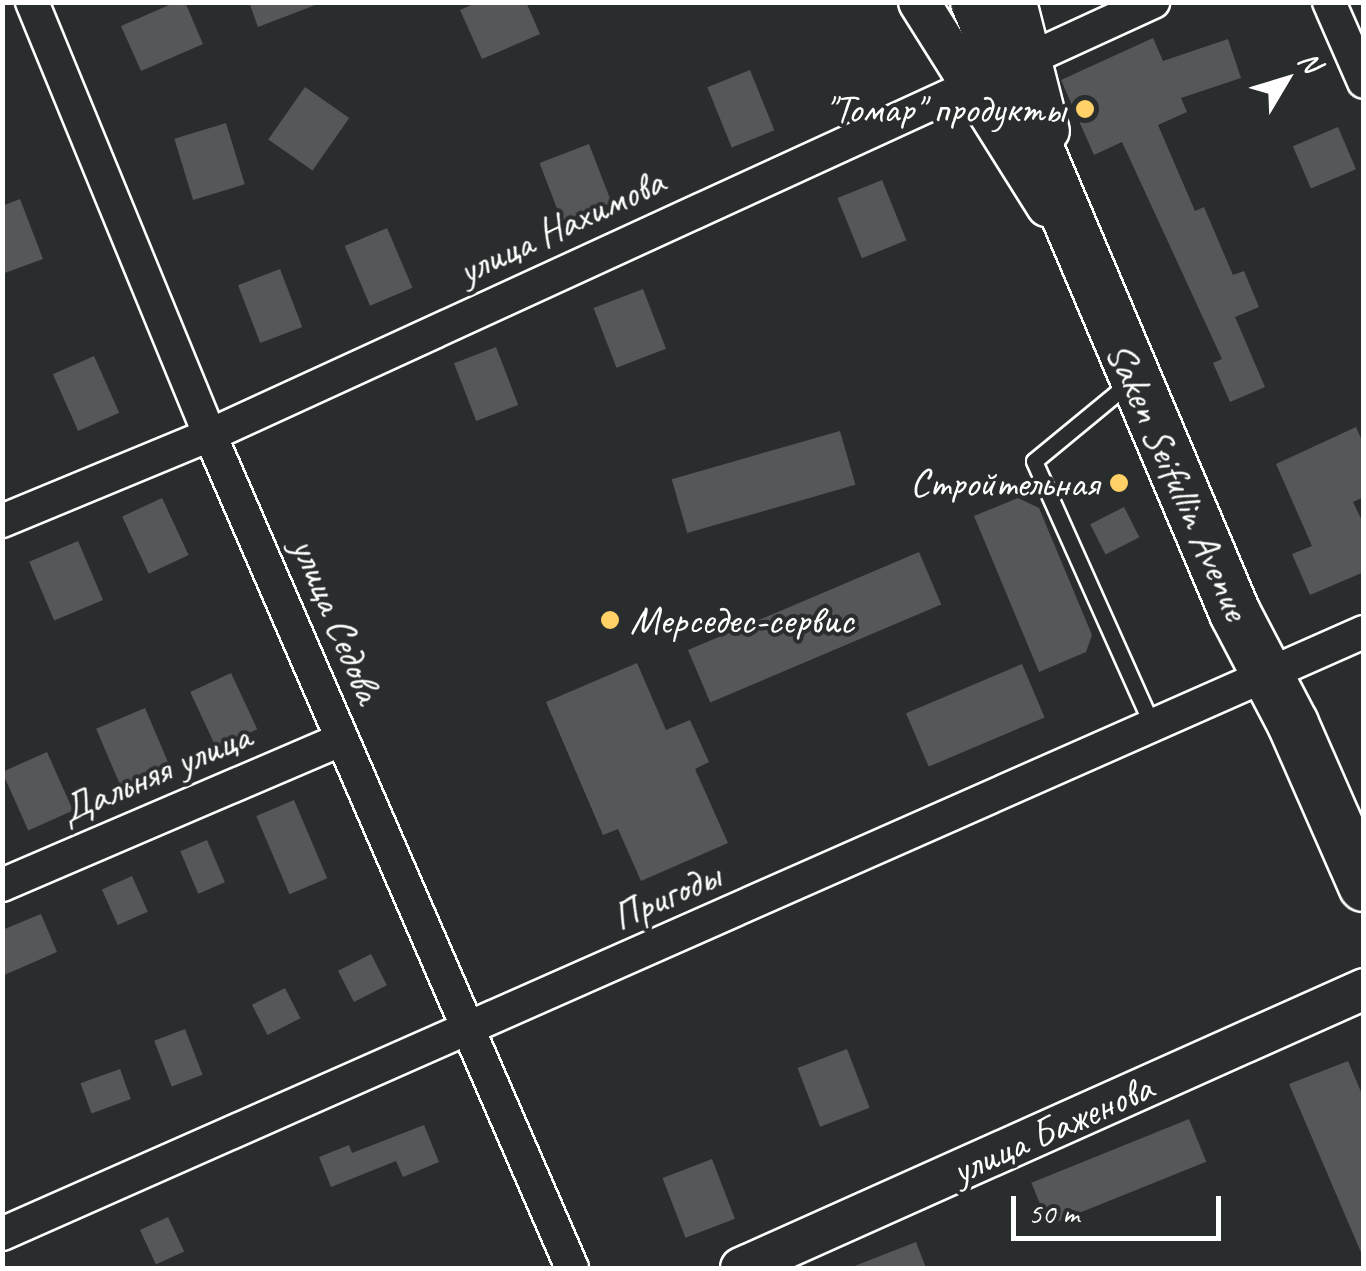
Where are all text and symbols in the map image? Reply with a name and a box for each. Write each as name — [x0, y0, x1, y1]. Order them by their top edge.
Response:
north arrow — [1236, 30, 1336, 130]
text: N — [1291, 44, 1329, 79]
place label: "Томар" продукты — [824, 85, 1065, 133]
marker: "Томар" продукты — [1074, 98, 1096, 120]
street label: улица Нахимова — [449, 157, 673, 295]
street label: Saken Seifullin Avenue — [1095, 335, 1261, 627]
place label: Стройтельная — [910, 459, 1099, 507]
marker: Стройтельная — [1108, 472, 1130, 494]
street label: улица Седова — [281, 530, 393, 710]
place label: Мерседес-сервис — [630, 596, 854, 644]
marker: Мерседес-сервис — [599, 609, 621, 631]
street label: Дальняя улица — [53, 711, 257, 835]
street label: Пригоды — [605, 851, 727, 941]
street label: улица Баженова — [942, 1062, 1162, 1196]
scale bar — [1016, 1176, 1226, 1238]
text: 50 m — [1028, 1194, 1079, 1232]

